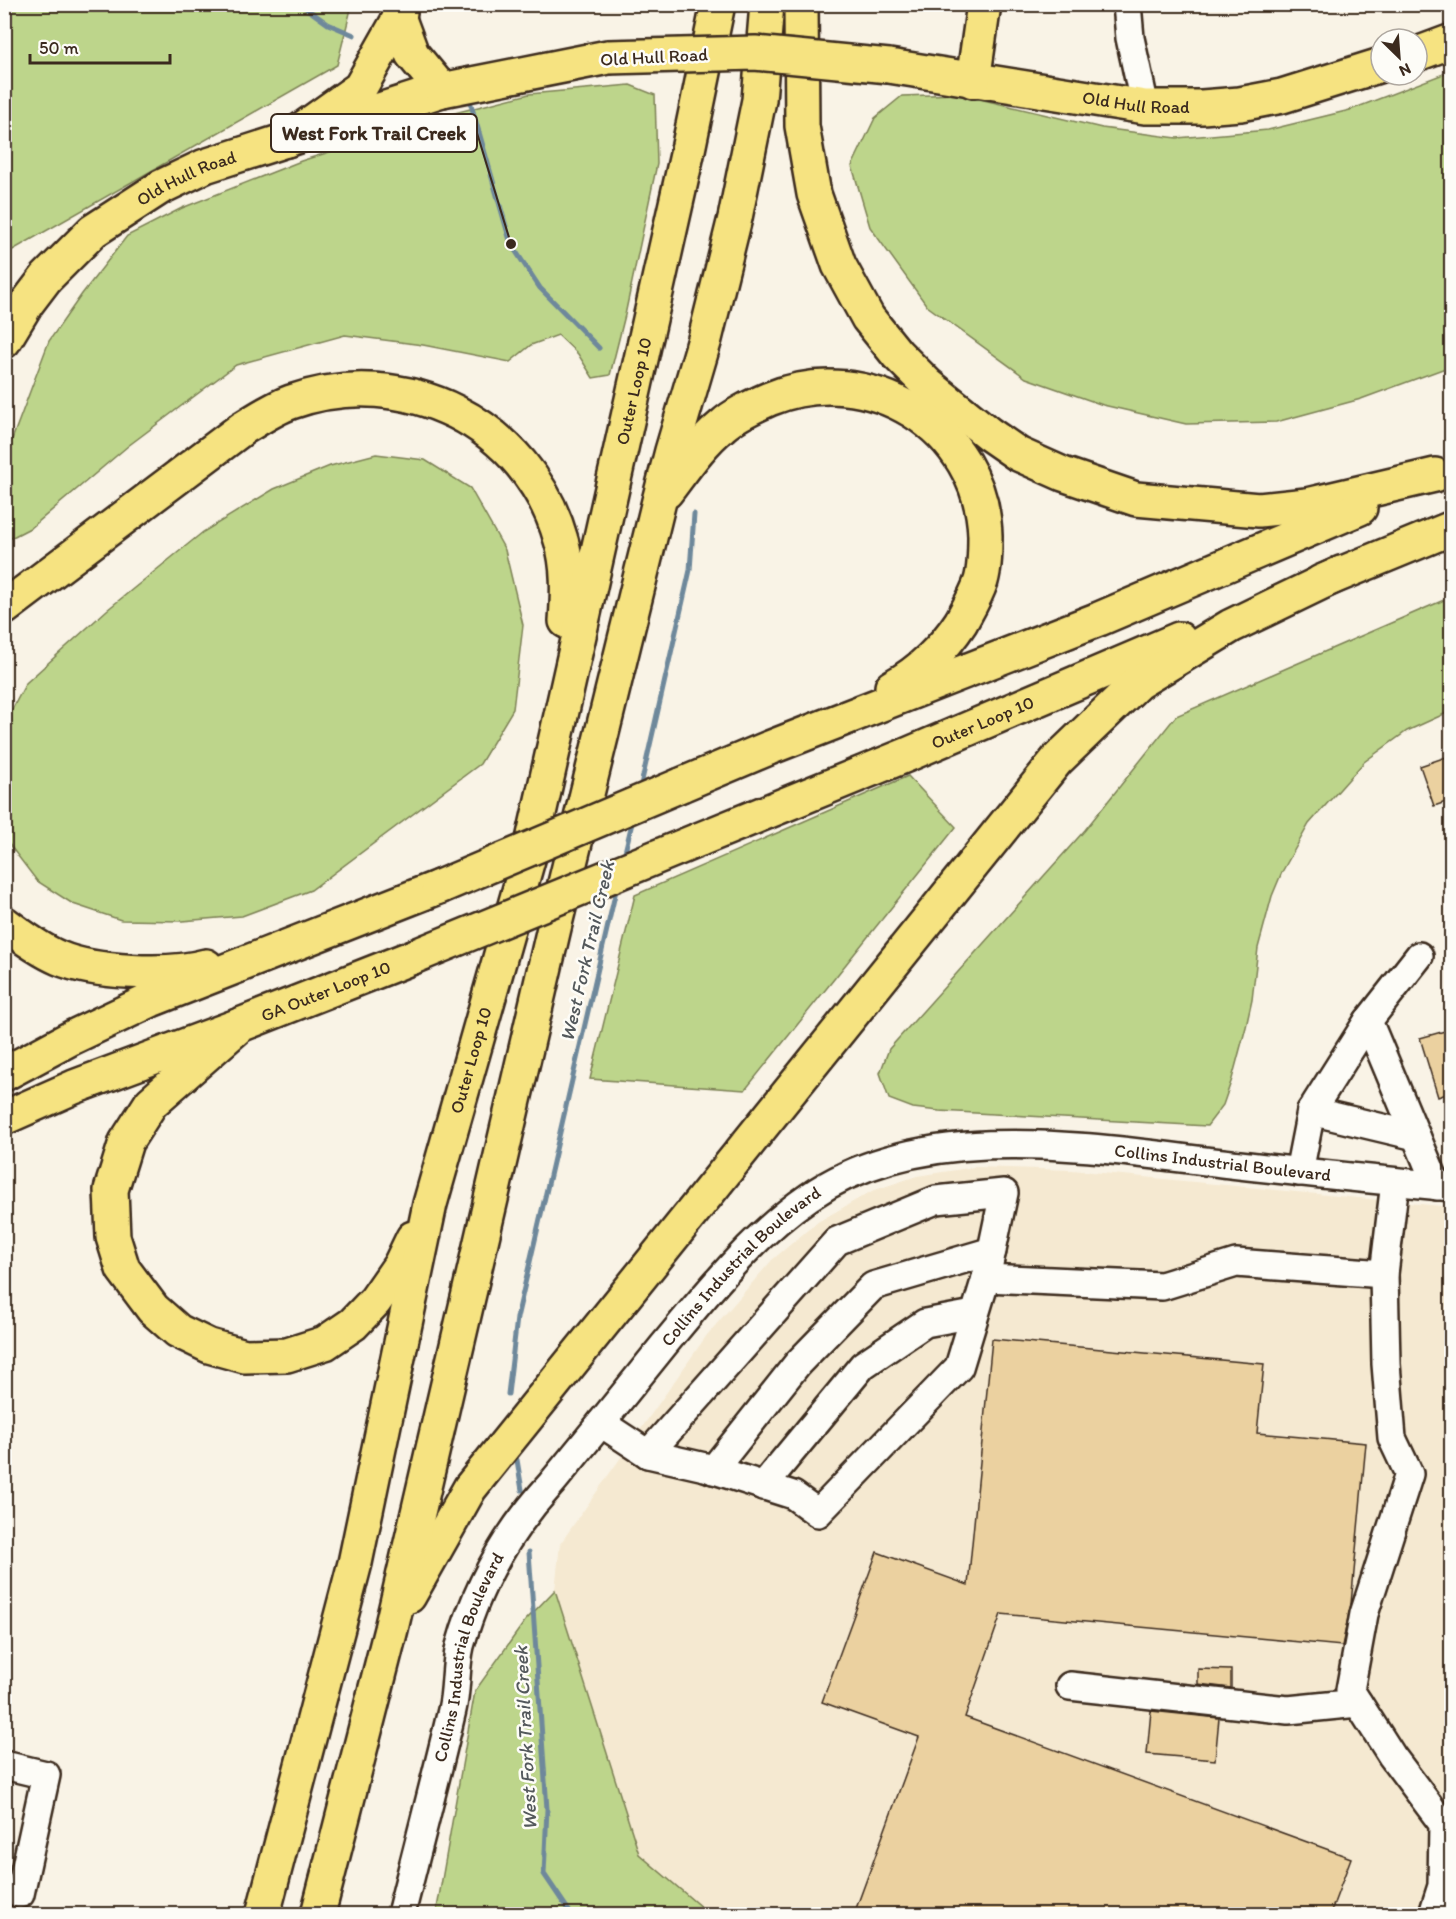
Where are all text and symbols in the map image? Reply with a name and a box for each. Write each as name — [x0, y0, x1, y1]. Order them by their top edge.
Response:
scale bar — [30, 27, 170, 65]
north arrow — [1369, 27, 1429, 87]
text: 50 m — [39, 37, 79, 59]
street label: Old Hull Road — [600, 43, 709, 71]
text: N — [1396, 59, 1414, 81]
street label: Old Hull Road — [1081, 86, 1190, 118]
callout: West Fork Trail Creek — [271, 114, 477, 152]
text: West Fork Trail Creek — [282, 121, 467, 145]
street label: Old Hull Road — [132, 146, 239, 211]
street label: Outer Loop 10 — [611, 335, 657, 447]
street label: Outer Loop 10 — [928, 691, 1038, 754]
water label: West Fork Trail Creek — [555, 857, 620, 1044]
street label: GA Outer Loop 10 — [258, 956, 394, 1027]
street label: Outer Loop 10 — [445, 1005, 496, 1116]
street label: Collins Industrial Boulevard — [1113, 1139, 1333, 1186]
street label: Collins Industrial Boulevard — [656, 1181, 825, 1351]
street label: Collins Industrial Boulevard — [429, 1548, 509, 1764]
water label: West Fork Trail Creek — [508, 1643, 542, 1831]

